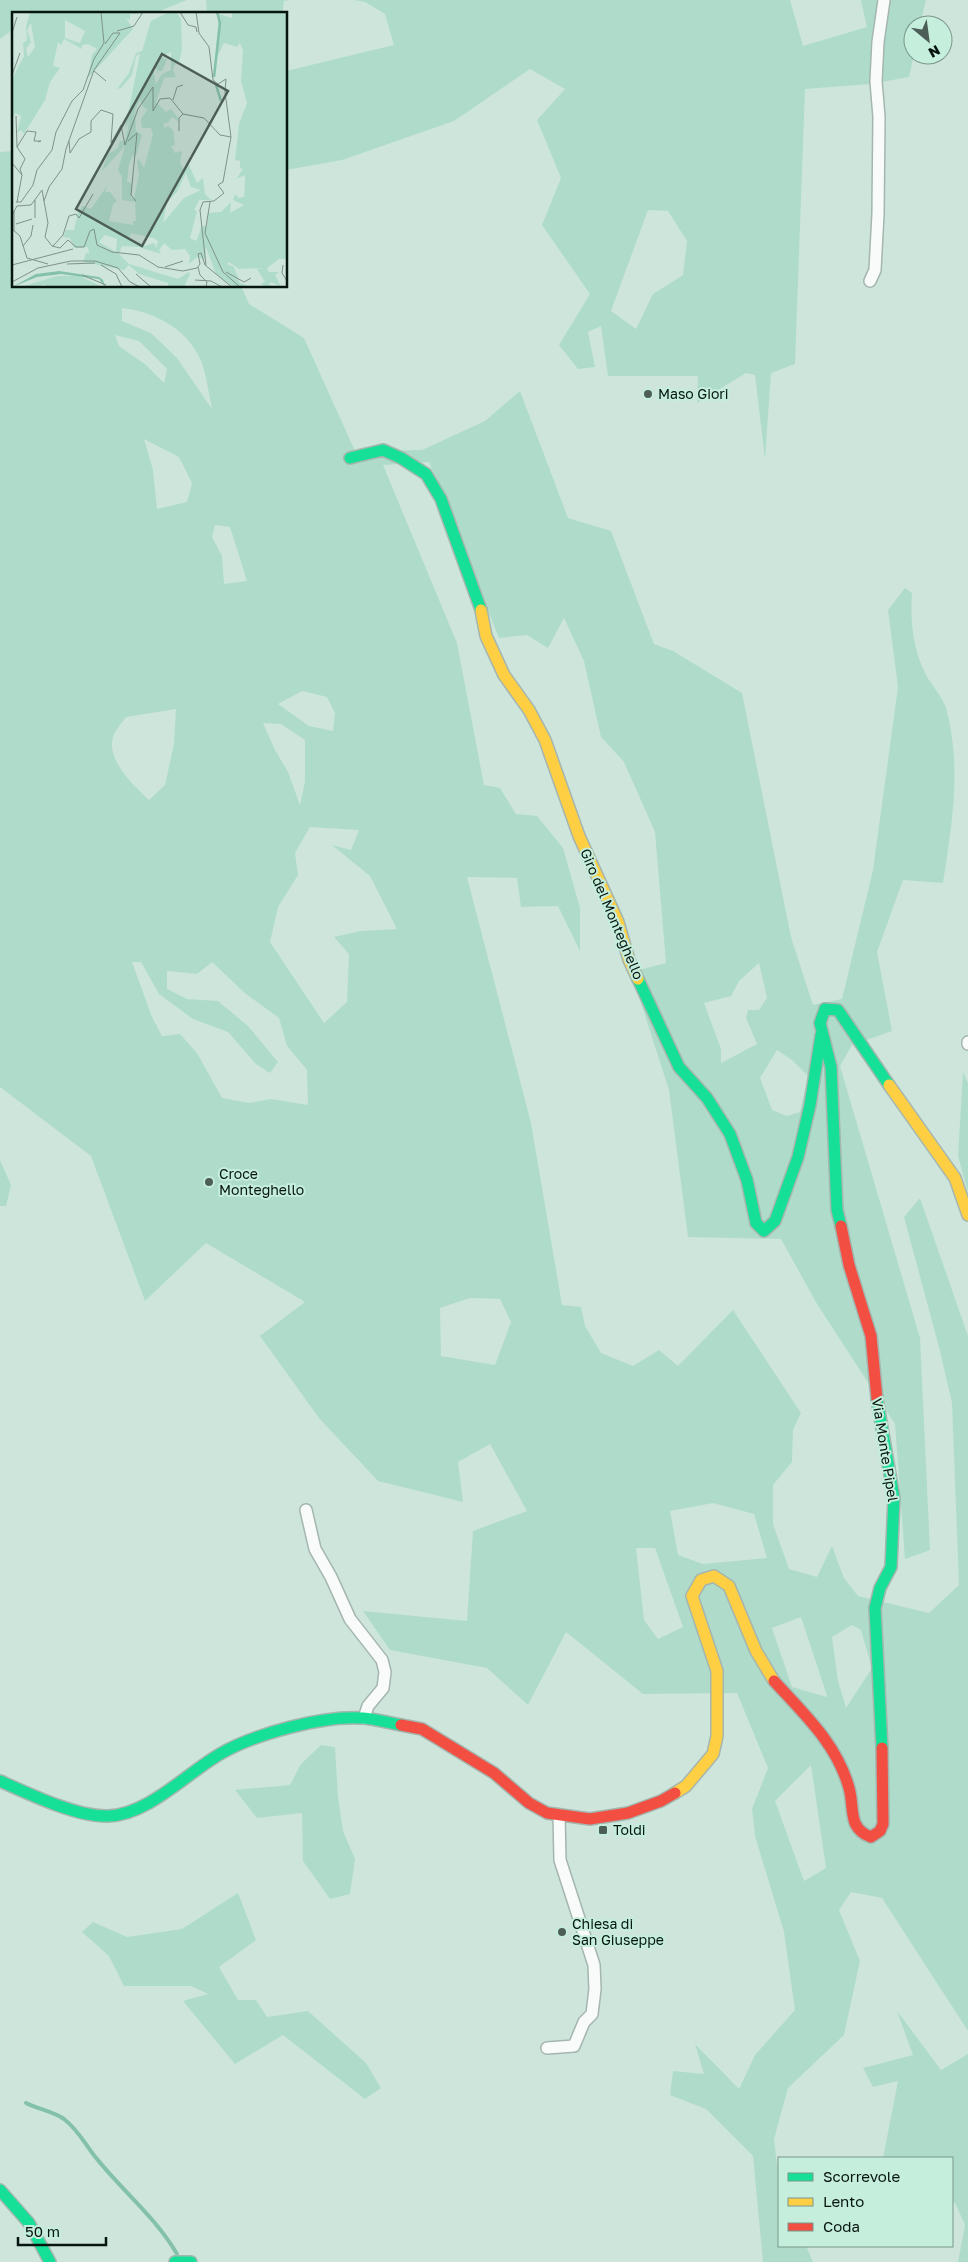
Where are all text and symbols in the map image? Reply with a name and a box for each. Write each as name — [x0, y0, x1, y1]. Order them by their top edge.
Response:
inset map — [12, 12, 288, 288]
north arrow — [903, 15, 953, 65]
text: N — [926, 42, 943, 62]
place label: Maso Giori — [658, 385, 729, 402]
marker: Maso Giori — [642, 388, 654, 400]
street label: Giro del Monteghello — [577, 846, 648, 982]
place label: Croce Monteghello — [219, 1165, 304, 1198]
marker: Croce Monteghello — [203, 1176, 215, 1188]
street label: Via Monte Pipel — [869, 1397, 902, 1503]
place label: Toldi — [613, 1821, 646, 1838]
marker: Toldi — [597, 1824, 609, 1836]
place label: Chiesa di San Giuseppe — [572, 1915, 664, 1948]
marker: Chiesa di San Giuseppe — [556, 1926, 568, 1938]
legend — [778, 2157, 953, 2247]
text: Scorrevole — [823, 2167, 900, 2185]
text: Lento — [823, 2192, 864, 2210]
scale bar — [18, 2214, 105, 2246]
text: Coda — [823, 2217, 860, 2235]
text: 50 m — [25, 2222, 60, 2240]

